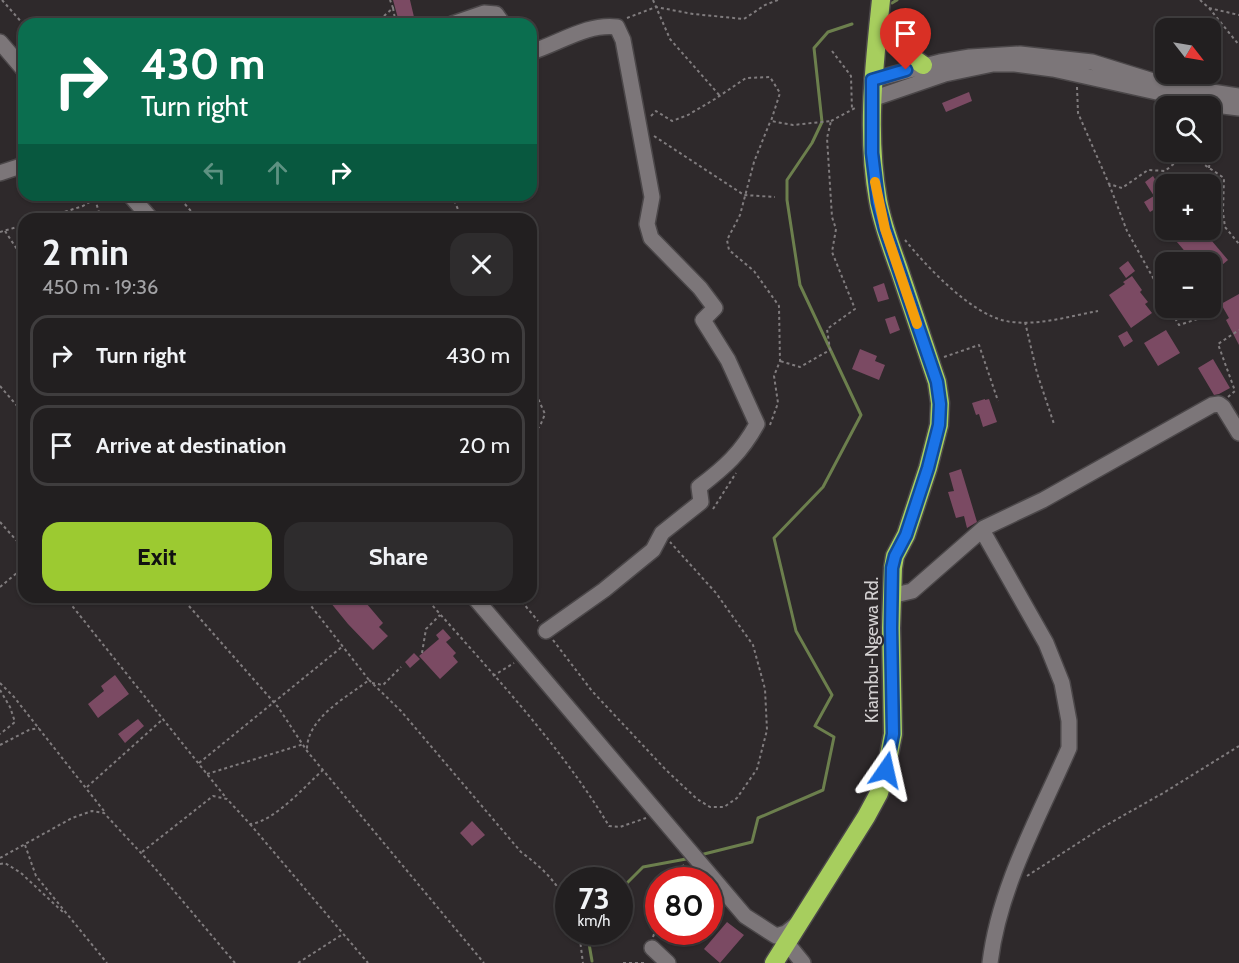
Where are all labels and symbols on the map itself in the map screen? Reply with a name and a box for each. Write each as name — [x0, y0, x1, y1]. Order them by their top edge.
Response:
pin — [880, 8, 931, 70]
north arrow — [1155, 18, 1221, 84]
street label: Kiambu-Ngewa Rd. — [861, 577, 883, 723]
position arrow — [854, 738, 918, 802]
speed limit sign: 80 — [645, 867, 723, 945]

